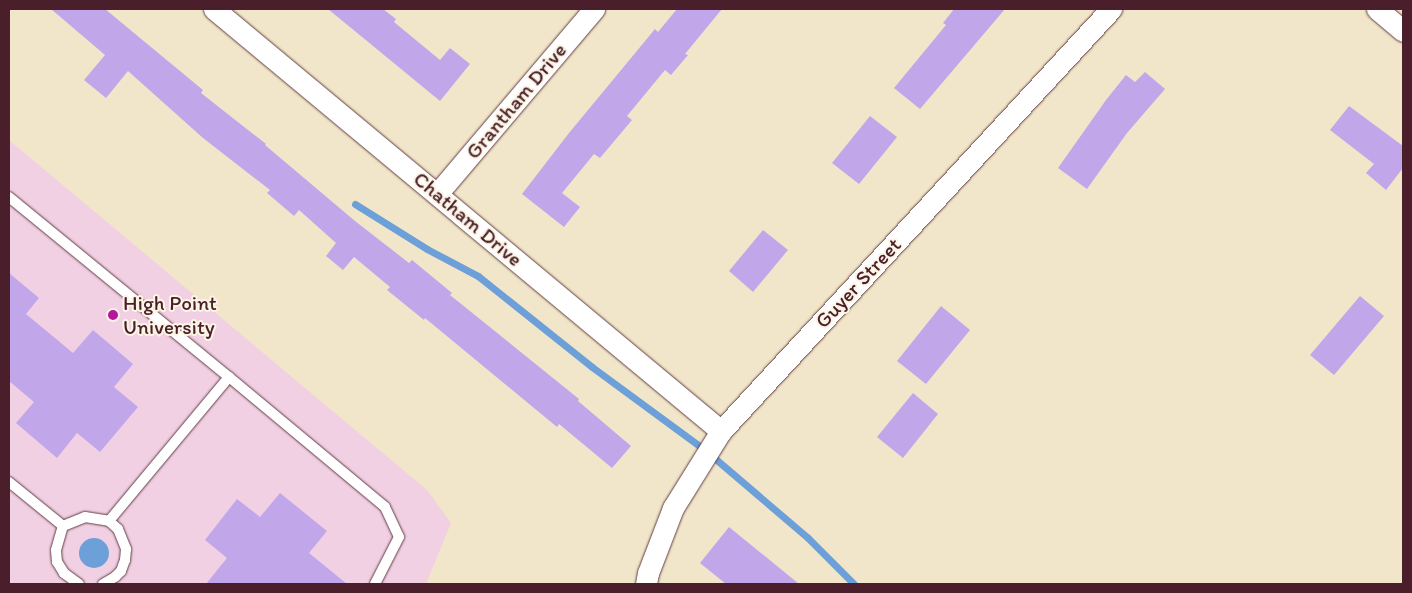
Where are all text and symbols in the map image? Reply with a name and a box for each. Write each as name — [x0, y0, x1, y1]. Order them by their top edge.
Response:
street label: Grantham Drive — [460, 38, 572, 164]
street label: Chatham Drive — [408, 166, 528, 272]
street label: Guyer Street — [810, 233, 906, 333]
place label: High Point University — [123, 290, 216, 340]
marker: High Point University — [107, 309, 119, 321]

